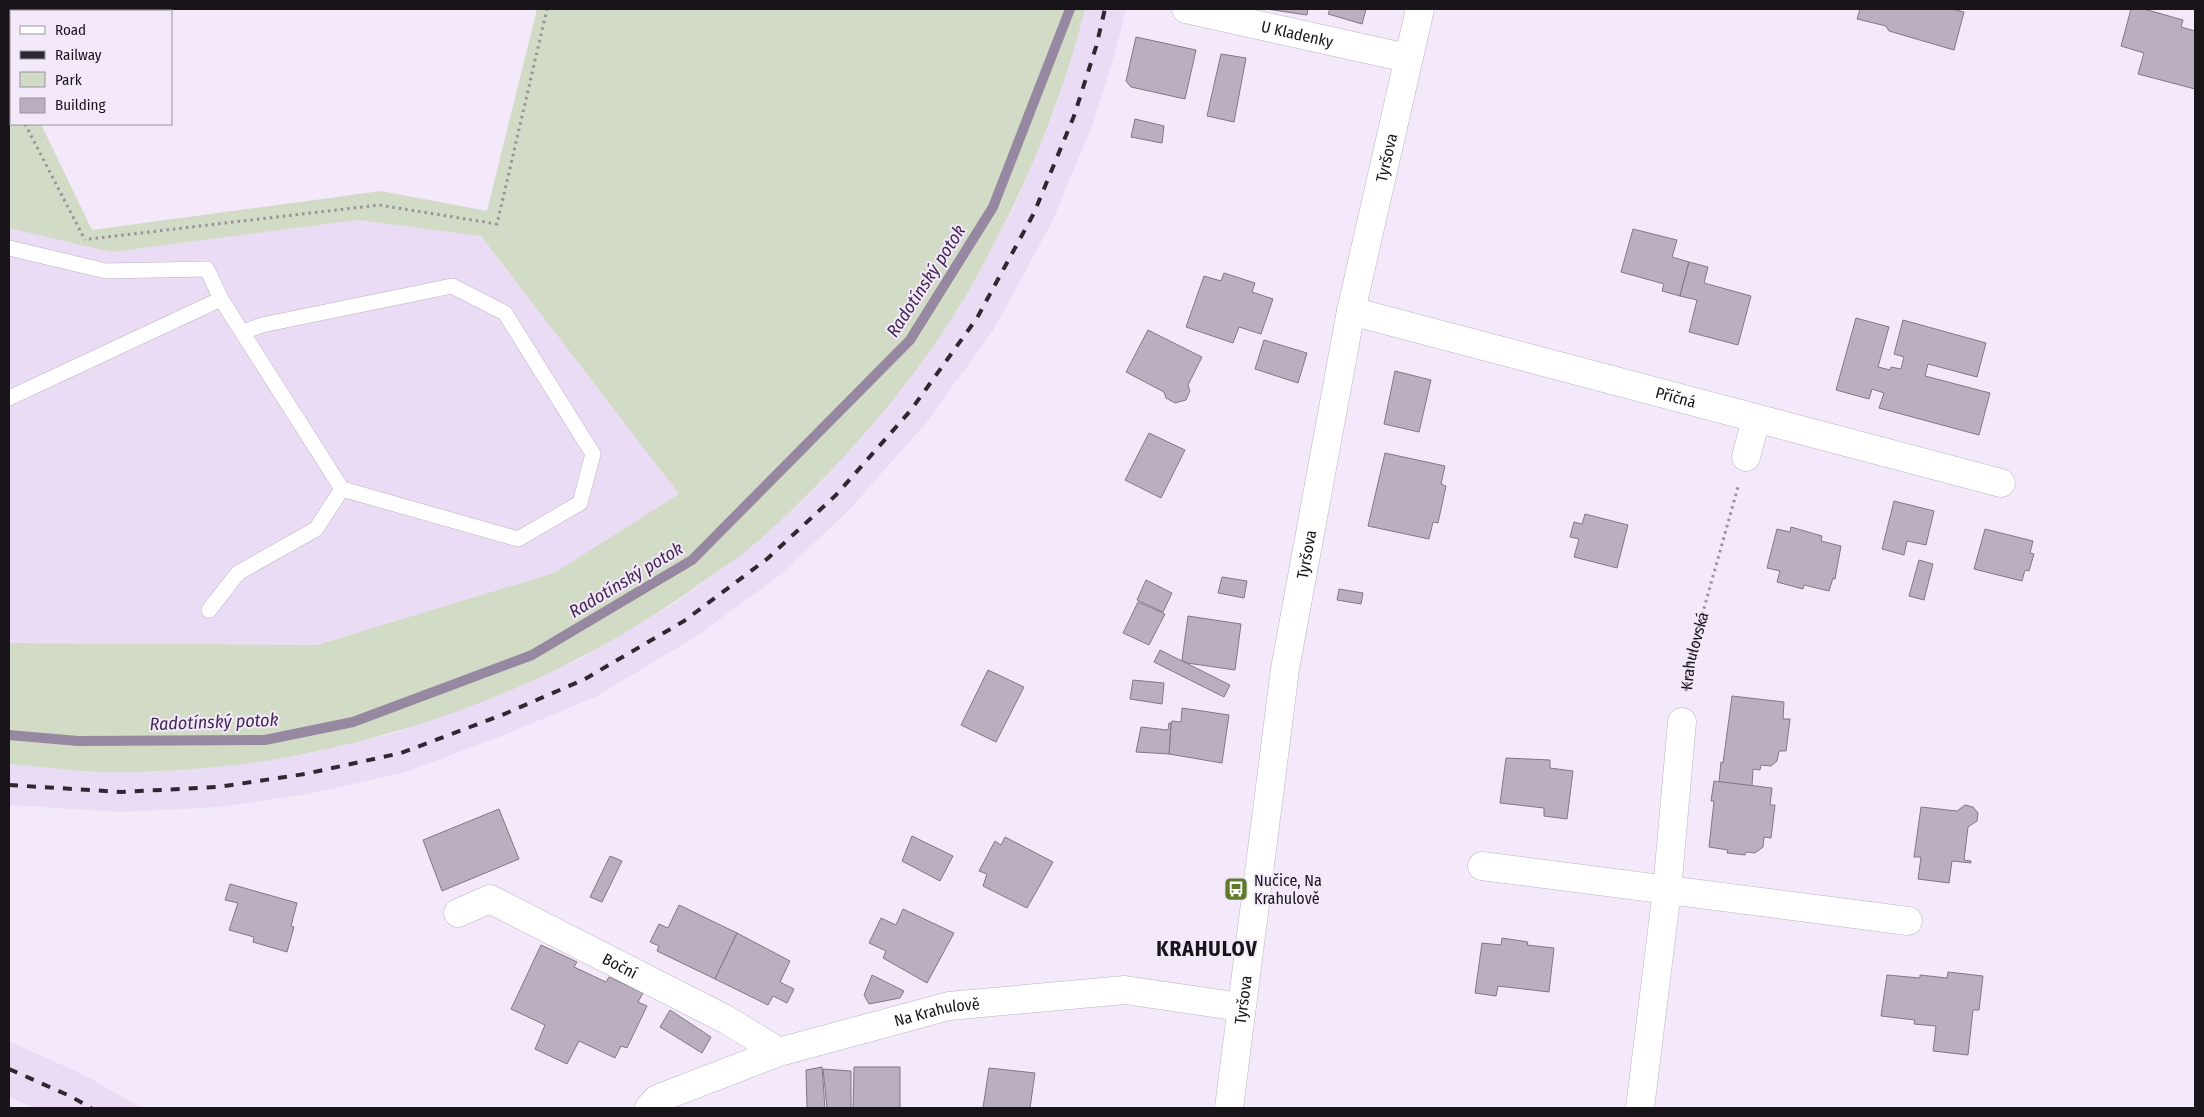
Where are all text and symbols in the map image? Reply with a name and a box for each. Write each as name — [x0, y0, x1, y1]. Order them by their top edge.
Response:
legend — [10, 10, 172, 125]
street label: U Kladenky — [1260, 16, 1336, 51]
text: Road — [55, 21, 86, 39]
text: Railway — [55, 46, 102, 64]
text: Park — [55, 71, 82, 89]
text: Building — [55, 96, 106, 114]
street label: Tyršova — [1371, 131, 1401, 184]
water label: Radotínský potok — [882, 221, 970, 341]
street label: Příčná — [1654, 383, 1698, 411]
street label: Tyršova — [1292, 528, 1320, 580]
water label: Radotínský potok — [565, 537, 687, 623]
street label: Krahulovská — [1677, 610, 1712, 691]
water label: Radotínský potok — [149, 709, 279, 735]
place label: Nučice, Na Krahulově — [1254, 871, 1322, 908]
bus stop icon: Nučice, Na Krahulově — [1223, 876, 1249, 902]
district label: KRAHULOV — [1156, 936, 1258, 962]
street label: Boční — [600, 949, 641, 982]
street label: Tyršova — [1230, 974, 1255, 1026]
street label: Na Krahulově — [892, 994, 980, 1030]

